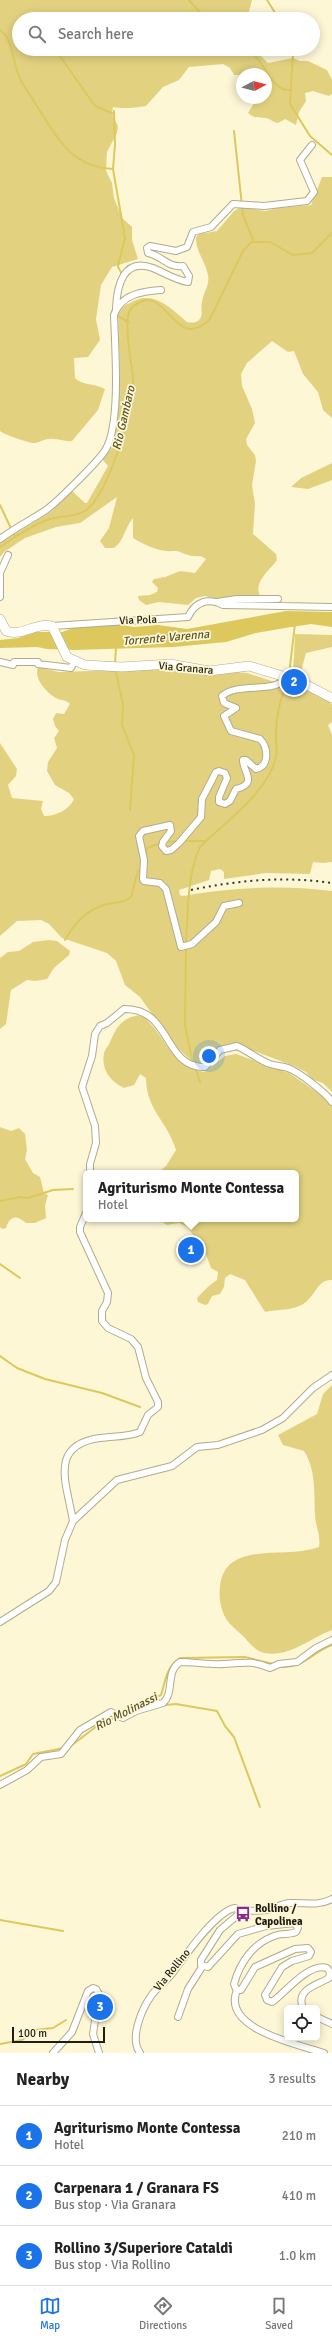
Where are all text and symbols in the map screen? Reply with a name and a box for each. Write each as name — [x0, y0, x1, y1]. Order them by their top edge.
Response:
search box — [12, 12, 320, 56]
icon: search — [26, 23, 48, 45]
text: Search here — [58, 25, 134, 43]
north arrow — [236, 68, 272, 104]
water label: Rio Gambaro — [109, 384, 139, 452]
street label: Via Pola — [119, 613, 158, 627]
water label: Torrente Varenna — [122, 627, 211, 649]
street label: Via Granara — [158, 659, 214, 677]
pin: 2 — [281, 667, 307, 697]
your location — [199, 1046, 219, 1066]
popup — [83, 1170, 299, 1222]
text: Agriturismo Monte Contessa — [98, 1179, 284, 1197]
text: Hotel — [98, 1197, 128, 1213]
pin: 1 — [178, 1235, 204, 1265]
water label: Rio Molinassi — [92, 1689, 161, 1734]
place label: Rollino / Capolinea — [255, 1902, 303, 1928]
bus stop icon: Rollino / Capolinea — [234, 1905, 252, 1923]
street label: Via Rollino — [151, 1946, 193, 1994]
pin: 3 — [87, 1992, 113, 2022]
map controls — [284, 2005, 320, 2041]
button: locate — [284, 2005, 320, 2041]
scale bar — [12, 2025, 105, 2044]
text: 100 m — [18, 2027, 47, 2040]
text: Nearby — [16, 2069, 69, 2090]
text: 3 results — [268, 2071, 316, 2087]
text: Agriturismo Monte Contessa — [54, 2119, 240, 2137]
text: 1 — [25, 2128, 33, 2144]
text: 210 m — [282, 2128, 316, 2144]
text: Hotel — [54, 2137, 84, 2153]
text: Carpenara 1 / Granara FS — [54, 2179, 219, 2197]
text: 2 — [25, 2188, 33, 2204]
text: 410 m — [282, 2188, 316, 2204]
text: Bus stop · Via Granara — [54, 2197, 176, 2213]
text: Rollino 3/Superiore Cataldi — [54, 2239, 233, 2257]
text: 3 — [25, 2248, 33, 2264]
text: 1.0 km — [279, 2248, 316, 2264]
text: Bus stop · Via Rollino — [54, 2257, 171, 2273]
tab: Map — [39, 2295, 61, 2332]
tab: Directions — [139, 2295, 187, 2332]
tab: Saved — [265, 2295, 293, 2332]

